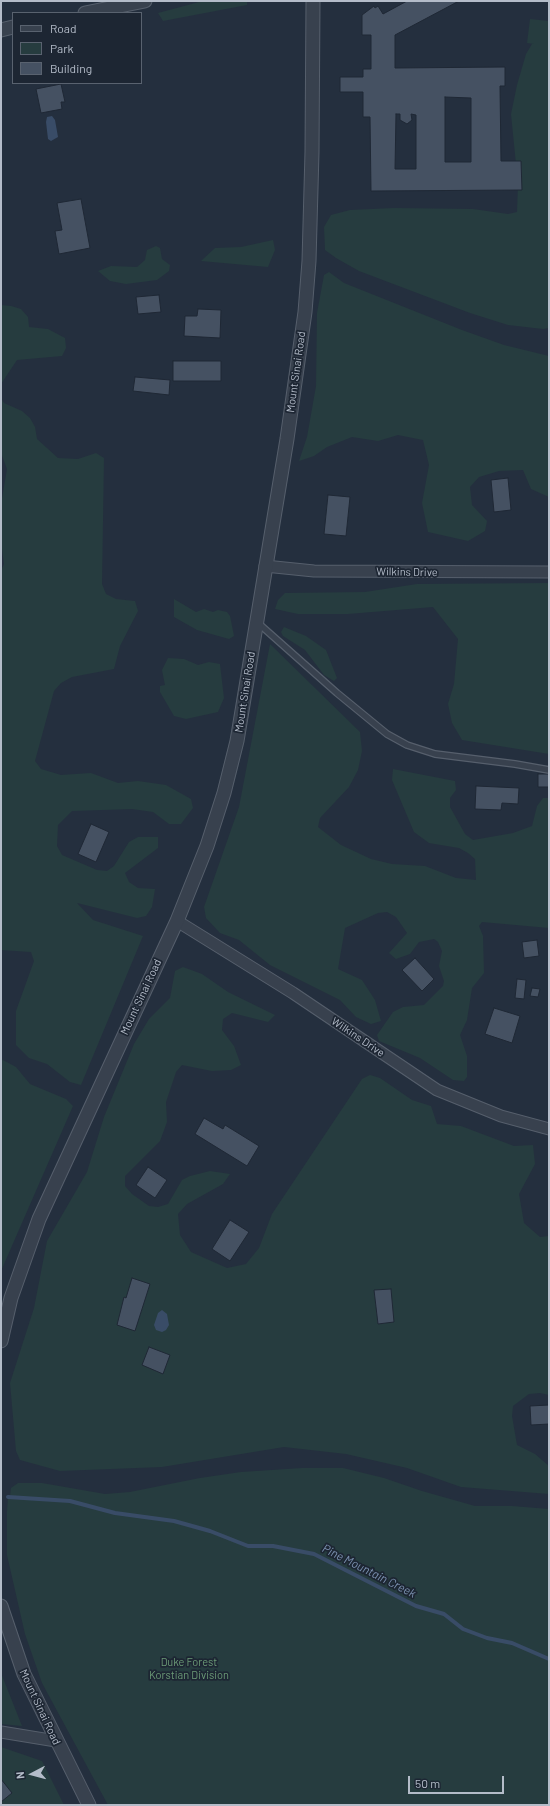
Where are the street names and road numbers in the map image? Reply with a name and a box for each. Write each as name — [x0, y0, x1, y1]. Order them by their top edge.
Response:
street label: Mount Sinai Road — [284, 330, 308, 414]
street label: Wilkins Drive — [376, 565, 438, 579]
street label: Mount Sinai Road — [232, 650, 258, 734]
street label: Mount Sinai Road — [118, 957, 164, 1037]
street label: Wilkins Drive — [329, 1014, 387, 1060]
street label: Mount Sinai Road — [17, 1667, 63, 1747]

